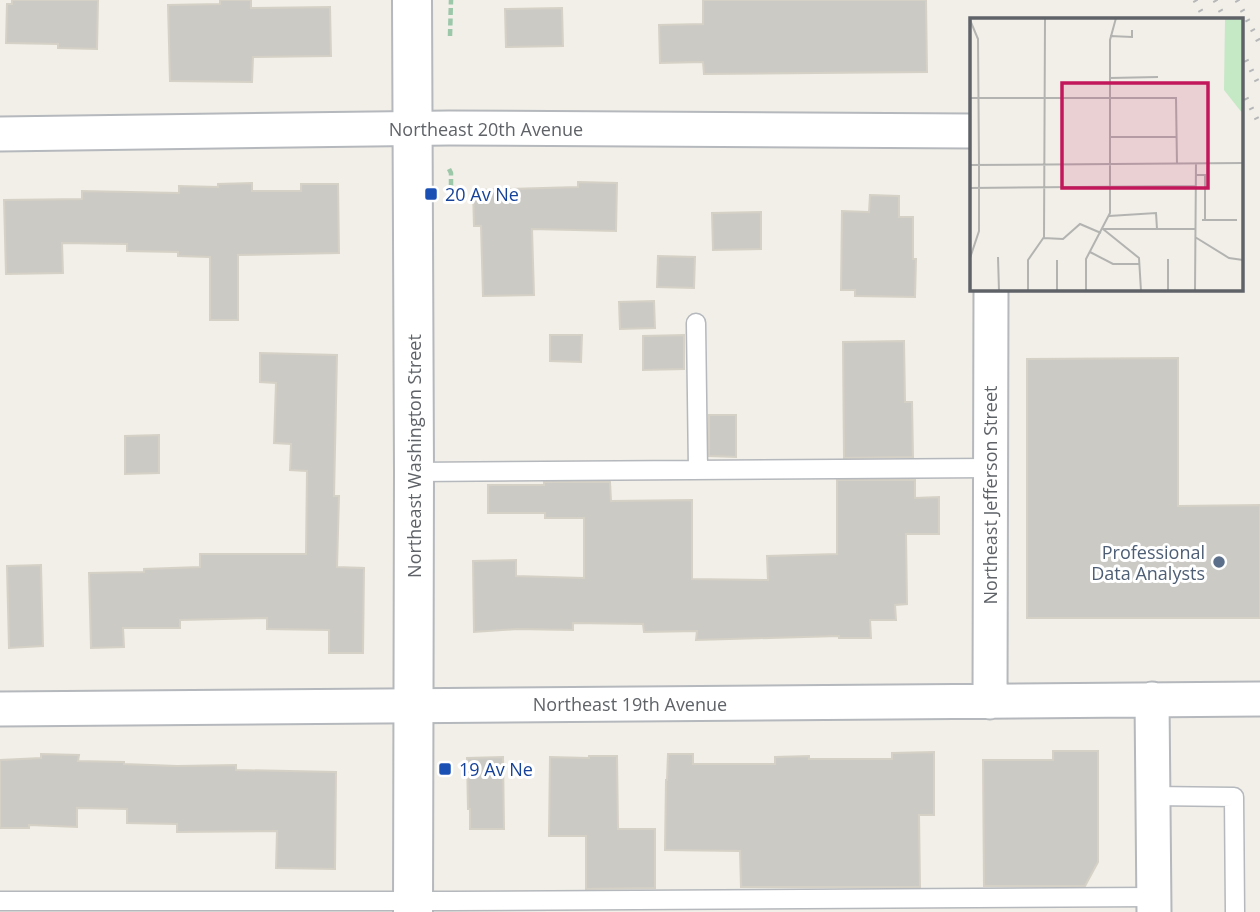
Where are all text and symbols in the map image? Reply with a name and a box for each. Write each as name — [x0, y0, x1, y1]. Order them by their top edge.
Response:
inset map — [970, 18, 1242, 290]
street label: Northeast 20th Avenue — [389, 117, 583, 141]
place label: 20 Av Ne — [445, 182, 519, 206]
marker: 20 Av Ne — [423, 186, 439, 202]
street label: Northeast Washington Street — [402, 334, 426, 578]
street label: Northeast Jefferson Street — [978, 386, 1002, 604]
place label: Professional Data Analysts — [1091, 540, 1205, 585]
marker: Professional Data Analysts — [1211, 554, 1227, 570]
street label: Northeast 19th Avenue — [533, 692, 727, 716]
place label: 19 Av Ne — [459, 757, 533, 781]
marker: 19 Av Ne — [437, 761, 453, 777]

